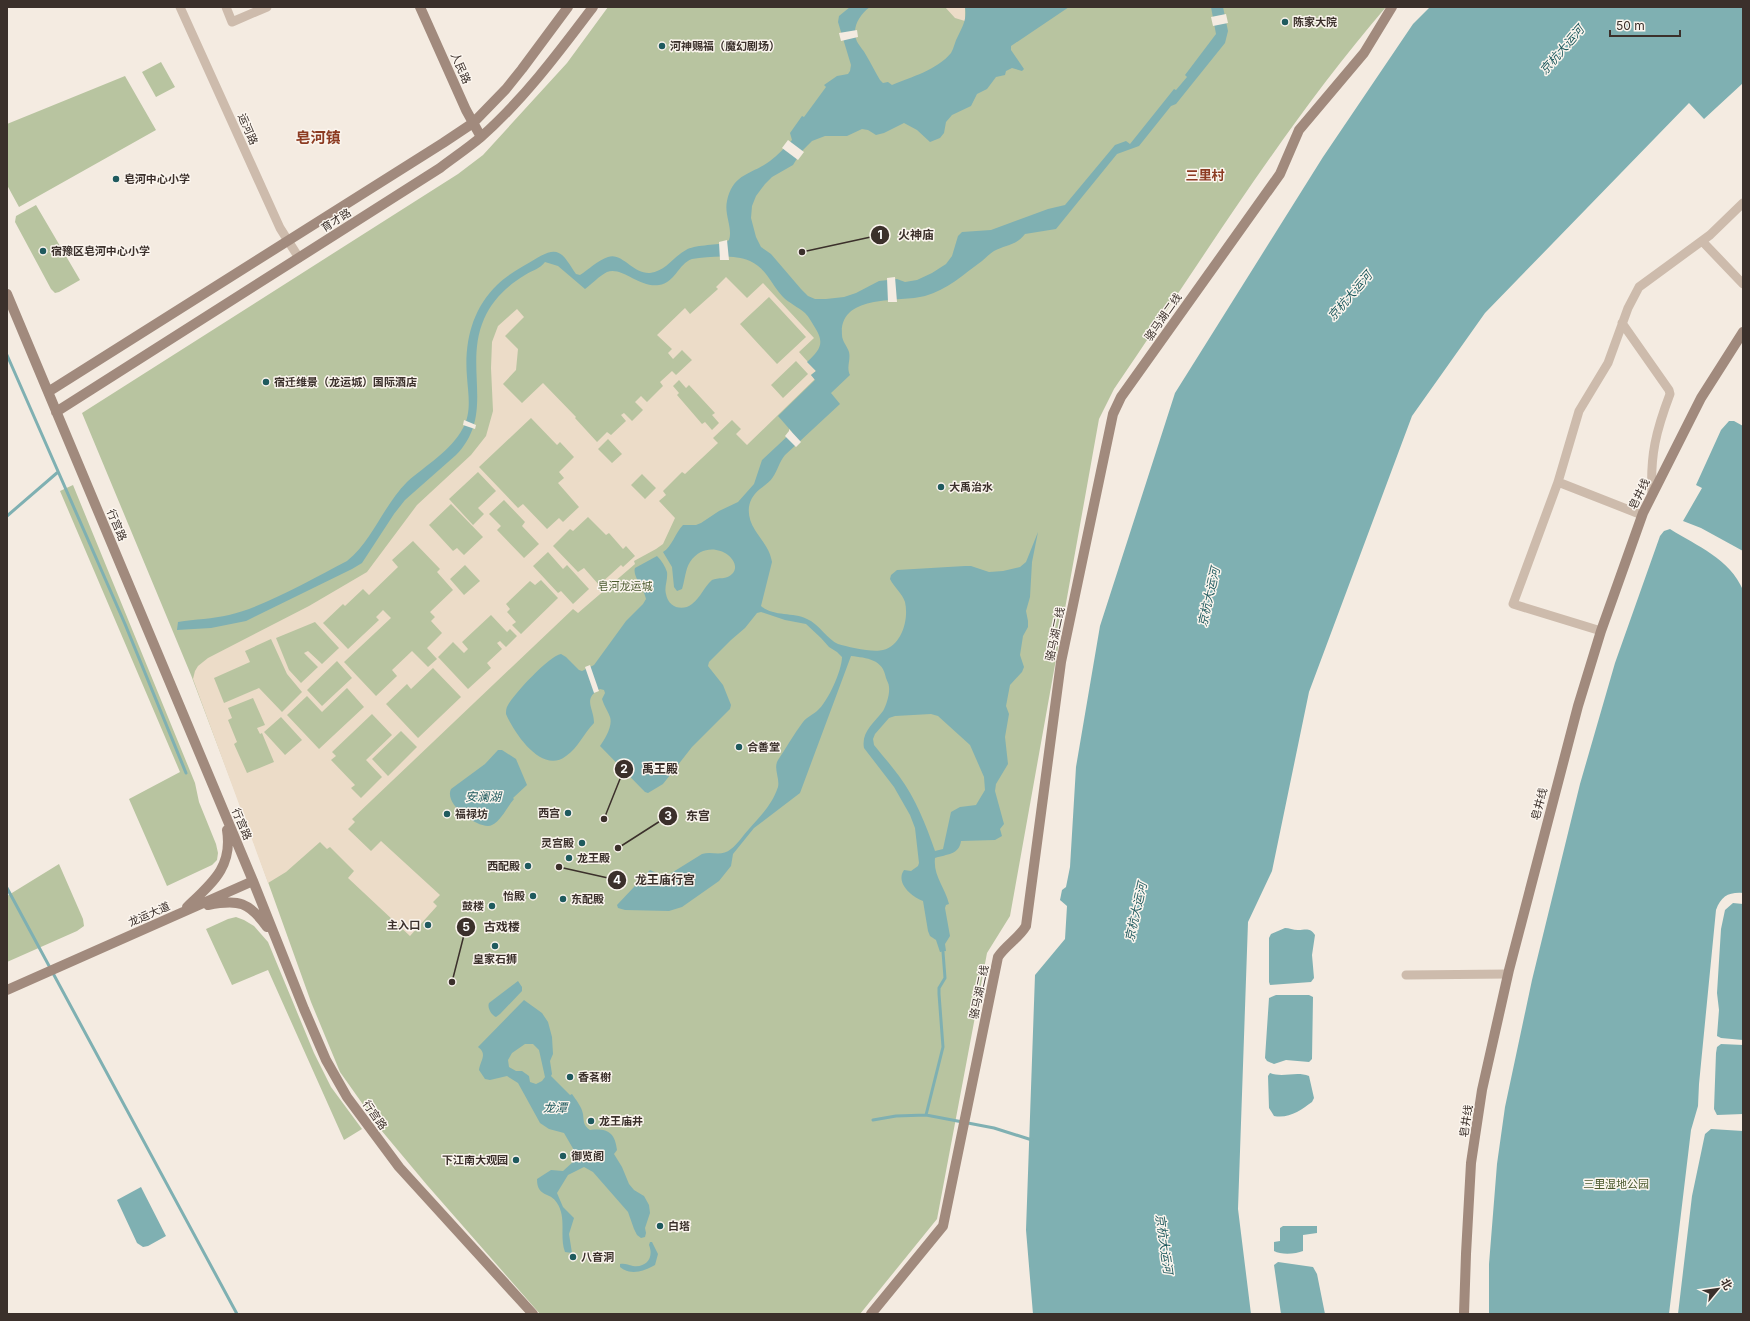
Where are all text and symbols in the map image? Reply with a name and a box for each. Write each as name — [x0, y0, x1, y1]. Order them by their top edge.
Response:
scale bar — [1610, 12, 1680, 38]
place label: 陈家大院 — [1293, 15, 1337, 29]
marker: 陈家大院 — [1280, 17, 1290, 27]
text: 50 m — [1616, 18, 1645, 33]
water label: 京杭大运河 — [1536, 21, 1588, 77]
place label: 河神赐福（魔幻剧场） — [670, 39, 780, 53]
marker: 河神赐福（魔幻剧场） — [657, 41, 667, 51]
street label: 人民路 — [448, 50, 474, 86]
street label: 运河路 — [235, 111, 261, 147]
district label: 皂河镇 — [295, 128, 341, 147]
district label: 三里村 — [1185, 167, 1225, 183]
place label: 皂河中心小学 — [124, 172, 190, 186]
marker: 皂河中心小学 — [111, 174, 121, 184]
street label: 育才路 — [318, 205, 354, 235]
callout: 火神庙 — [870, 223, 942, 247]
text: 1 — [877, 227, 883, 242]
text: 火神庙 — [898, 227, 934, 242]
place label: 宿豫区皂河中心小学 — [51, 244, 150, 258]
marker: 宿豫区皂河中心小学 — [38, 246, 48, 256]
water label: 京杭大运河 — [1324, 267, 1376, 323]
street label: 骆马湖二线 — [1141, 290, 1185, 344]
place label: 宿迁维景（龙运城）国际酒店 — [274, 375, 417, 389]
marker: 宿迁维景（龙运城）国际酒店 — [261, 377, 271, 387]
street label: 皂井线 — [1625, 476, 1653, 512]
place label: 大禹治水 — [949, 480, 993, 494]
marker: 大禹治水 — [936, 482, 946, 492]
street label: 行宫路 — [104, 507, 130, 543]
water label: 京杭大运河 — [1194, 564, 1223, 628]
park label: 皂河龙运城 — [598, 579, 653, 593]
street label: 骆马湖二线 — [1042, 606, 1068, 662]
place label: 合善堂 — [747, 740, 780, 754]
marker: 合善堂 — [734, 742, 744, 752]
callout: 禹王殿 — [614, 757, 686, 781]
text: 2 — [620, 761, 628, 776]
text: 禹王殿 — [642, 761, 678, 776]
street label: 皂井线 — [1528, 786, 1550, 822]
water label: 安澜湖 — [465, 789, 503, 804]
callout: 东宫 — [658, 804, 718, 828]
street label: 行宫路 — [229, 806, 255, 842]
place label: 西宫 — [538, 806, 560, 820]
place label: 福禄坊 — [455, 807, 488, 821]
marker: 西宫 — [563, 808, 573, 818]
text: 3 — [664, 808, 672, 823]
text: 东宫 — [686, 808, 710, 823]
marker: 福禄坊 — [442, 809, 452, 819]
place label: 灵宫殿 — [541, 836, 574, 850]
marker: 灵宫殿 — [577, 838, 587, 848]
place label: 龙王殿 — [577, 851, 610, 865]
marker: 龙王殿 — [564, 853, 574, 863]
place label: 西配殿 — [487, 859, 520, 873]
marker: 西配殿 — [523, 861, 533, 871]
callout: 龙王庙行宫 — [607, 868, 703, 892]
text: 4 — [613, 872, 621, 887]
text: 龙王庙行宫 — [635, 872, 695, 887]
water label: 京杭大运河 — [1121, 879, 1150, 943]
place label: 怡殿 — [503, 889, 525, 903]
marker: 怡殿 — [528, 891, 538, 901]
place label: 东配殿 — [571, 892, 604, 906]
marker: 东配殿 — [558, 894, 568, 904]
street label: 龙运大道 — [126, 899, 172, 929]
place label: 鼓楼 — [462, 899, 484, 913]
marker: 鼓楼 — [487, 901, 497, 911]
callout: 古戏楼 — [456, 915, 528, 939]
place label: 主入口 — [387, 918, 420, 932]
text: 5 — [462, 919, 470, 934]
text: 古戏楼 — [484, 919, 520, 934]
marker: 主入口 — [423, 920, 433, 930]
marker: 皇家石狮 — [490, 941, 500, 951]
place label: 皇家石狮 — [473, 952, 517, 966]
street label: 骆马湖二线 — [966, 964, 992, 1020]
place label: 香茗榭 — [578, 1070, 611, 1084]
marker: 香茗榭 — [565, 1072, 575, 1082]
street label: 行宫路 — [360, 1097, 390, 1133]
water label: 龙潭 — [543, 1100, 569, 1115]
street label: 皂井线 — [1457, 1104, 1475, 1138]
place label: 龙王庙井 — [599, 1114, 643, 1128]
marker: 龙王庙井 — [586, 1116, 596, 1126]
place label: 御览阁 — [571, 1149, 604, 1163]
marker: 御览阁 — [558, 1151, 568, 1161]
place label: 下江南大观园 — [442, 1153, 508, 1167]
marker: 下江南大观园 — [511, 1155, 521, 1165]
park label: 三里湿地公园 — [1583, 1177, 1649, 1191]
water label: 京杭大运河 — [1153, 1213, 1176, 1277]
place label: 白塔 — [668, 1219, 690, 1233]
marker: 白塔 — [655, 1221, 665, 1231]
place label: 八音洞 — [581, 1250, 614, 1264]
marker: 八音洞 — [568, 1252, 578, 1262]
north arrow — [1698, 1269, 1738, 1309]
text: 北 — [1718, 1276, 1736, 1292]

